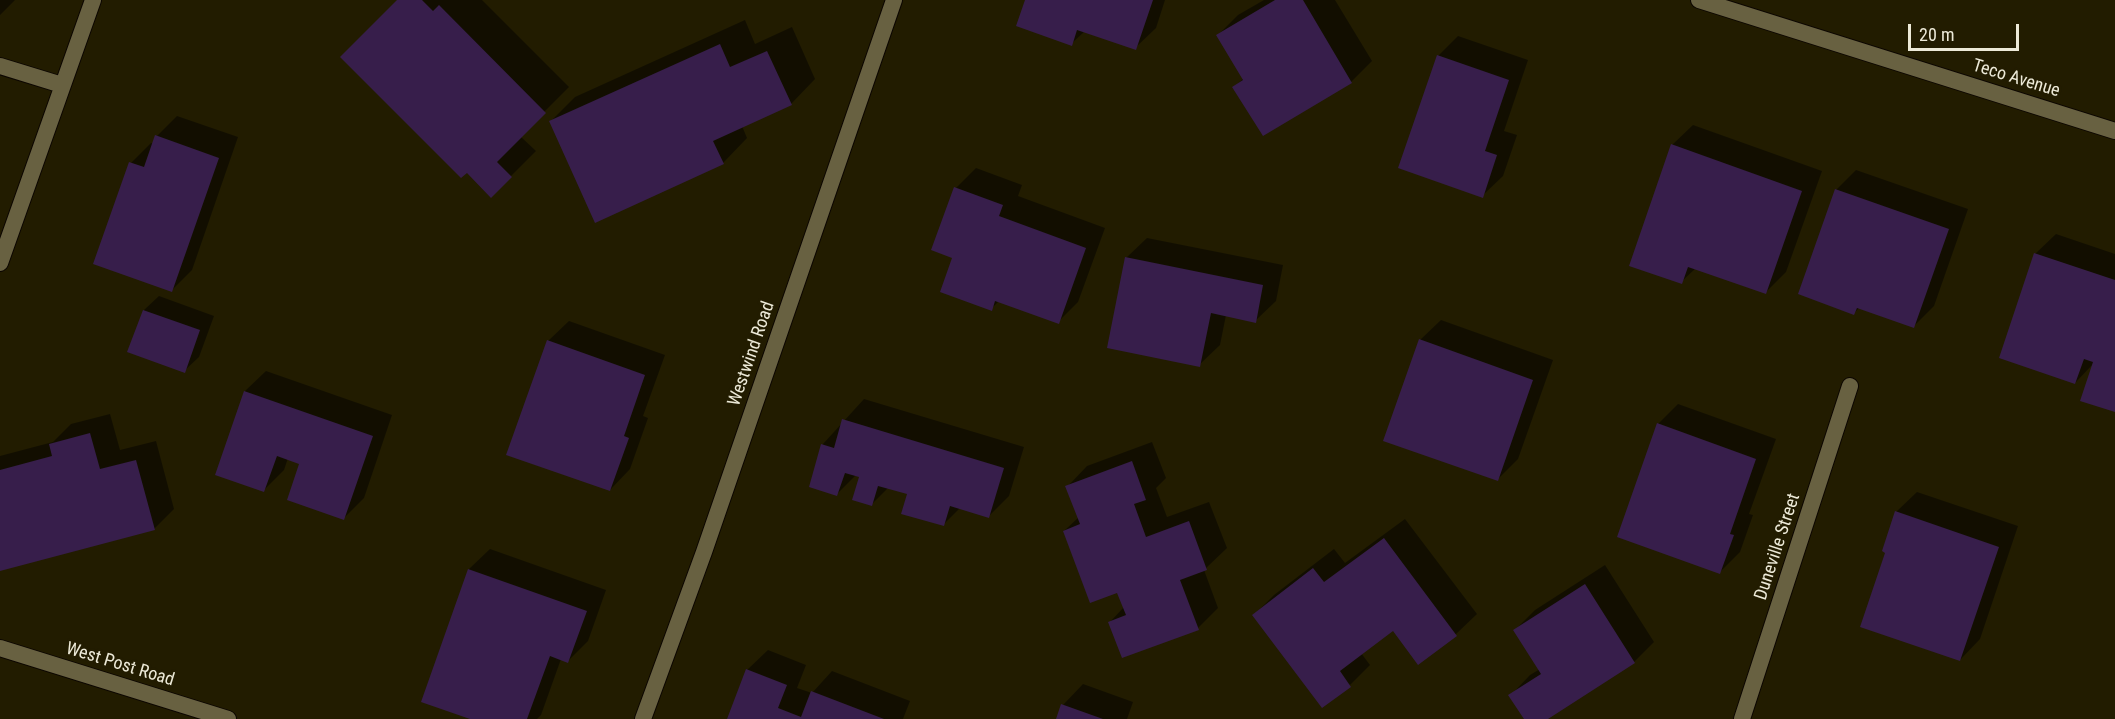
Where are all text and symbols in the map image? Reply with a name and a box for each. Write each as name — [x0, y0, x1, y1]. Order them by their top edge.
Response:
scale bar — [1911, 12, 2022, 50]
text: 20 m — [1919, 24, 1954, 45]
street label: Teco Avenue — [1970, 55, 2062, 103]
street label: Westwind Road — [724, 299, 780, 409]
street label: Duneville Street — [1751, 491, 1805, 603]
street label: West Post Road — [63, 638, 177, 692]

